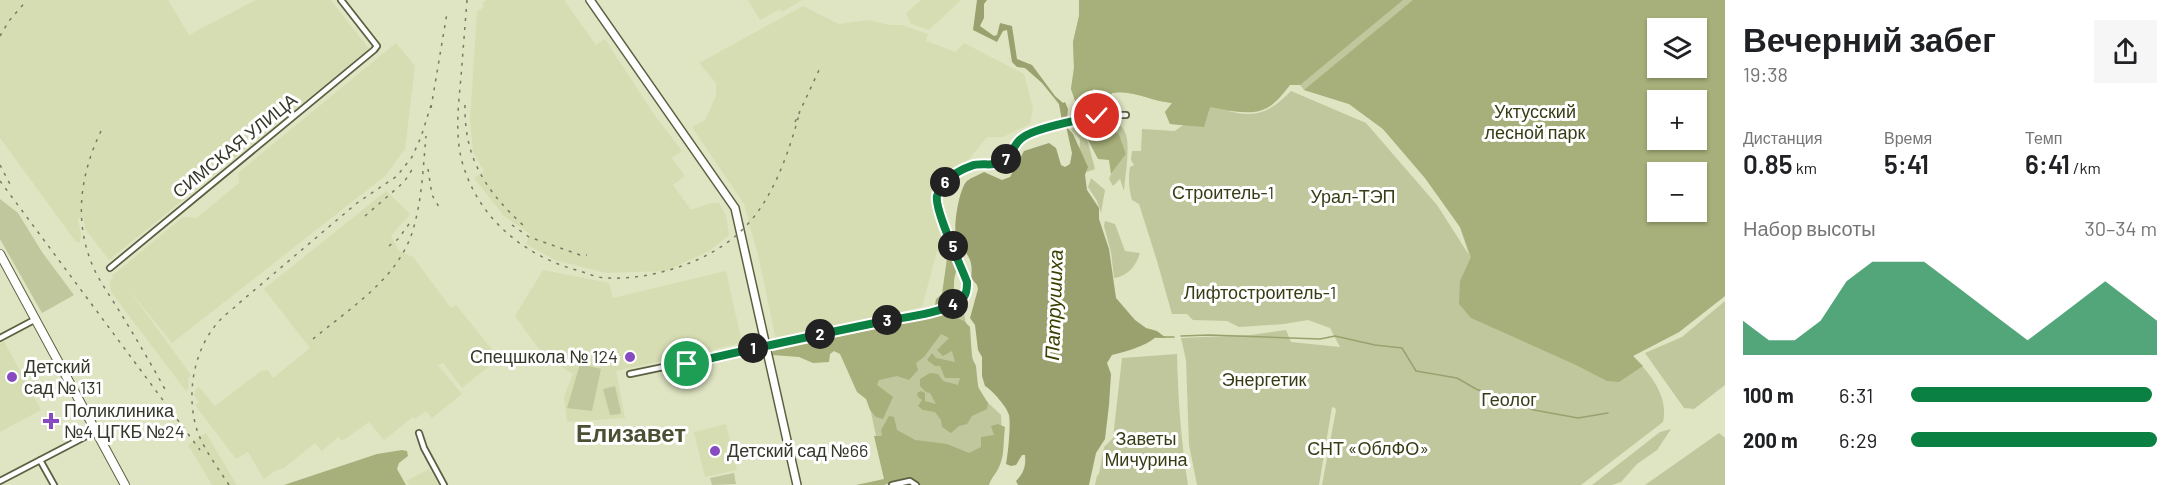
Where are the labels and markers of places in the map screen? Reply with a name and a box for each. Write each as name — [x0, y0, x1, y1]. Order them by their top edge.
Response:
pin — [1071, 90, 1122, 141]
pin: 7 — [991, 144, 1021, 174]
pin: 6 — [930, 167, 960, 197]
pin: 5 — [938, 231, 968, 261]
pin: 4 — [938, 289, 968, 319]
pin: 3 — [872, 305, 902, 335]
pin: 2 — [805, 319, 835, 349]
pin: 1 — [738, 333, 768, 363]
pin — [661, 338, 712, 389]
place label: Спецшкола № 124 — [470, 345, 618, 367]
marker: Спецшкола № 124 — [623, 350, 637, 364]
place label: Детский сад № 131 — [24, 355, 102, 398]
marker: Детский сад № 131 — [5, 370, 19, 384]
place label: Поликлиника №4 ЦГКБ №24 — [64, 399, 185, 442]
marker: Поликлиника №4 ЦГКБ №24 — [42, 412, 60, 430]
place label: Детский сад №66 — [727, 439, 868, 461]
marker: Детский сад №66 — [708, 444, 722, 458]

